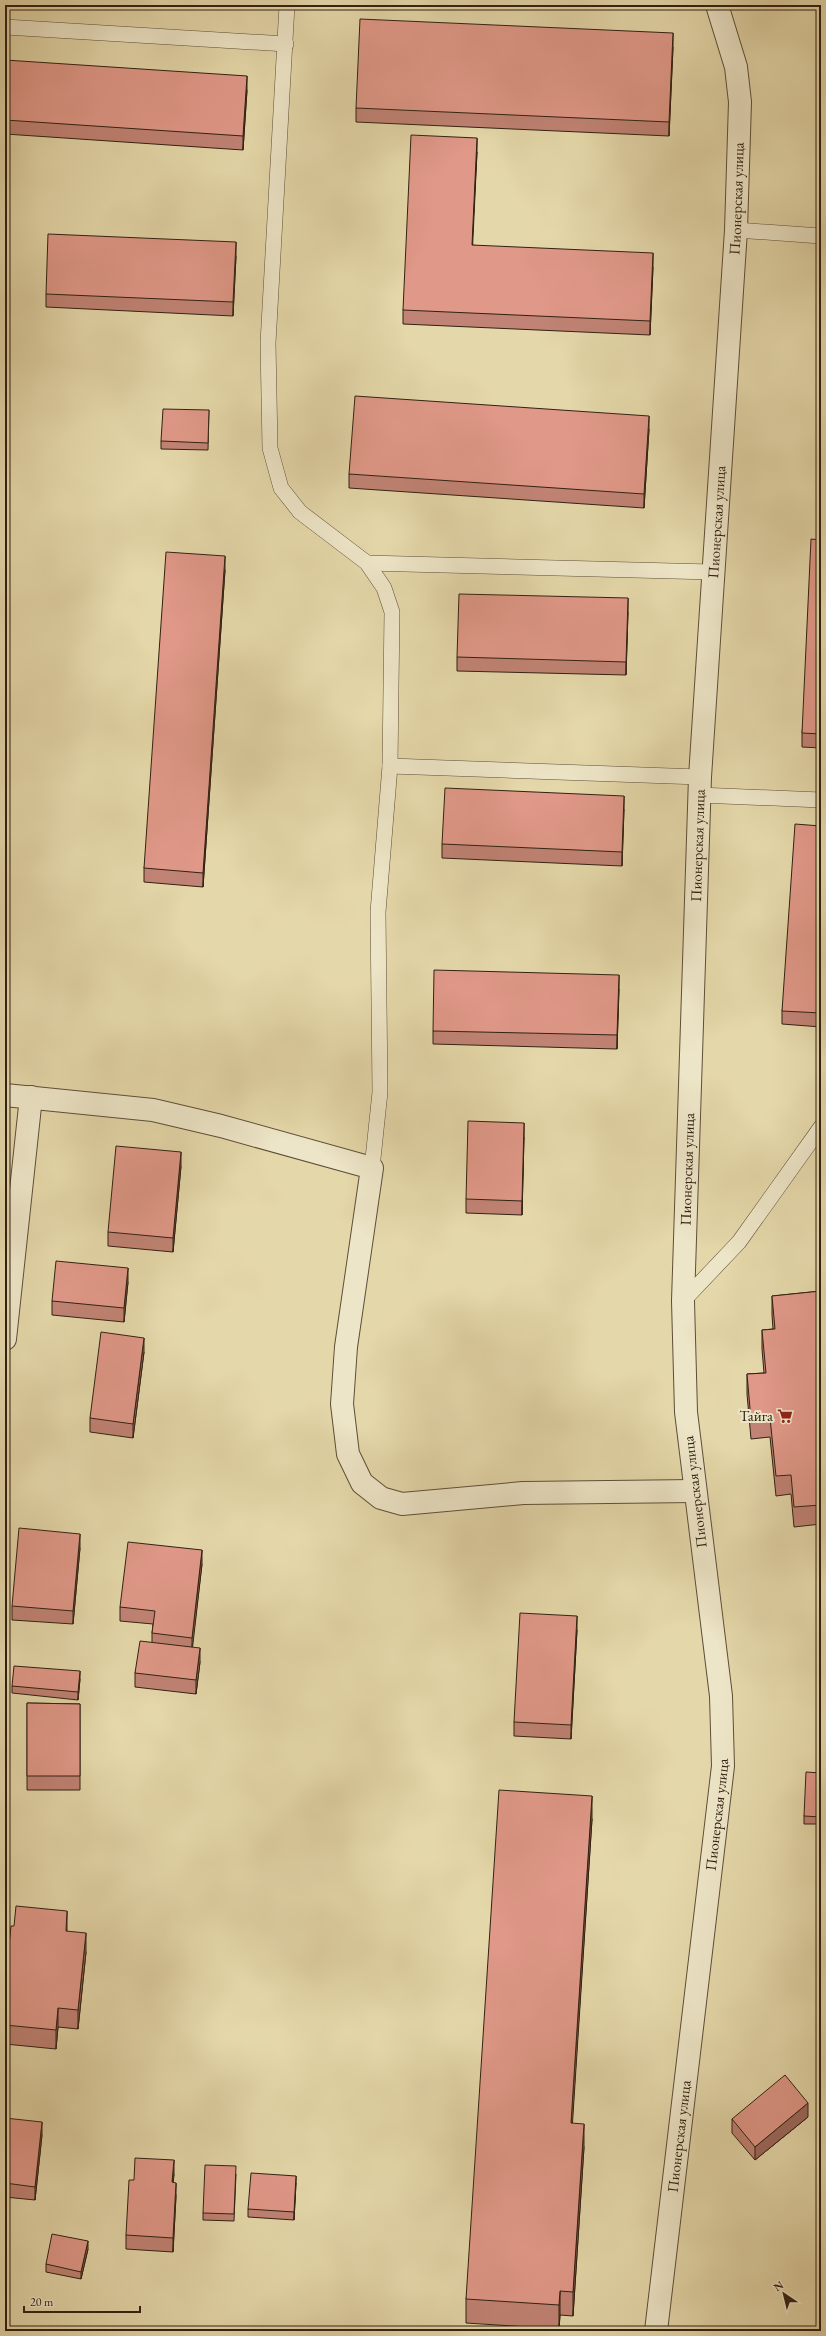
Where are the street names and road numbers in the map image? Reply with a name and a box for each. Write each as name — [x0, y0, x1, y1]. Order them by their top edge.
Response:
street label: Пионерская улица — [724, 142, 748, 256]
street label: Пионерская улица — [703, 465, 729, 579]
street label: Пионерская улица — [686, 789, 709, 902]
street label: Пионерская улица — [675, 1112, 698, 1226]
street label: Пионерская улица — [678, 1435, 711, 1549]
street label: Пионерская улица — [701, 1758, 732, 1872]
street label: Пионерская улица — [663, 2079, 695, 2193]

